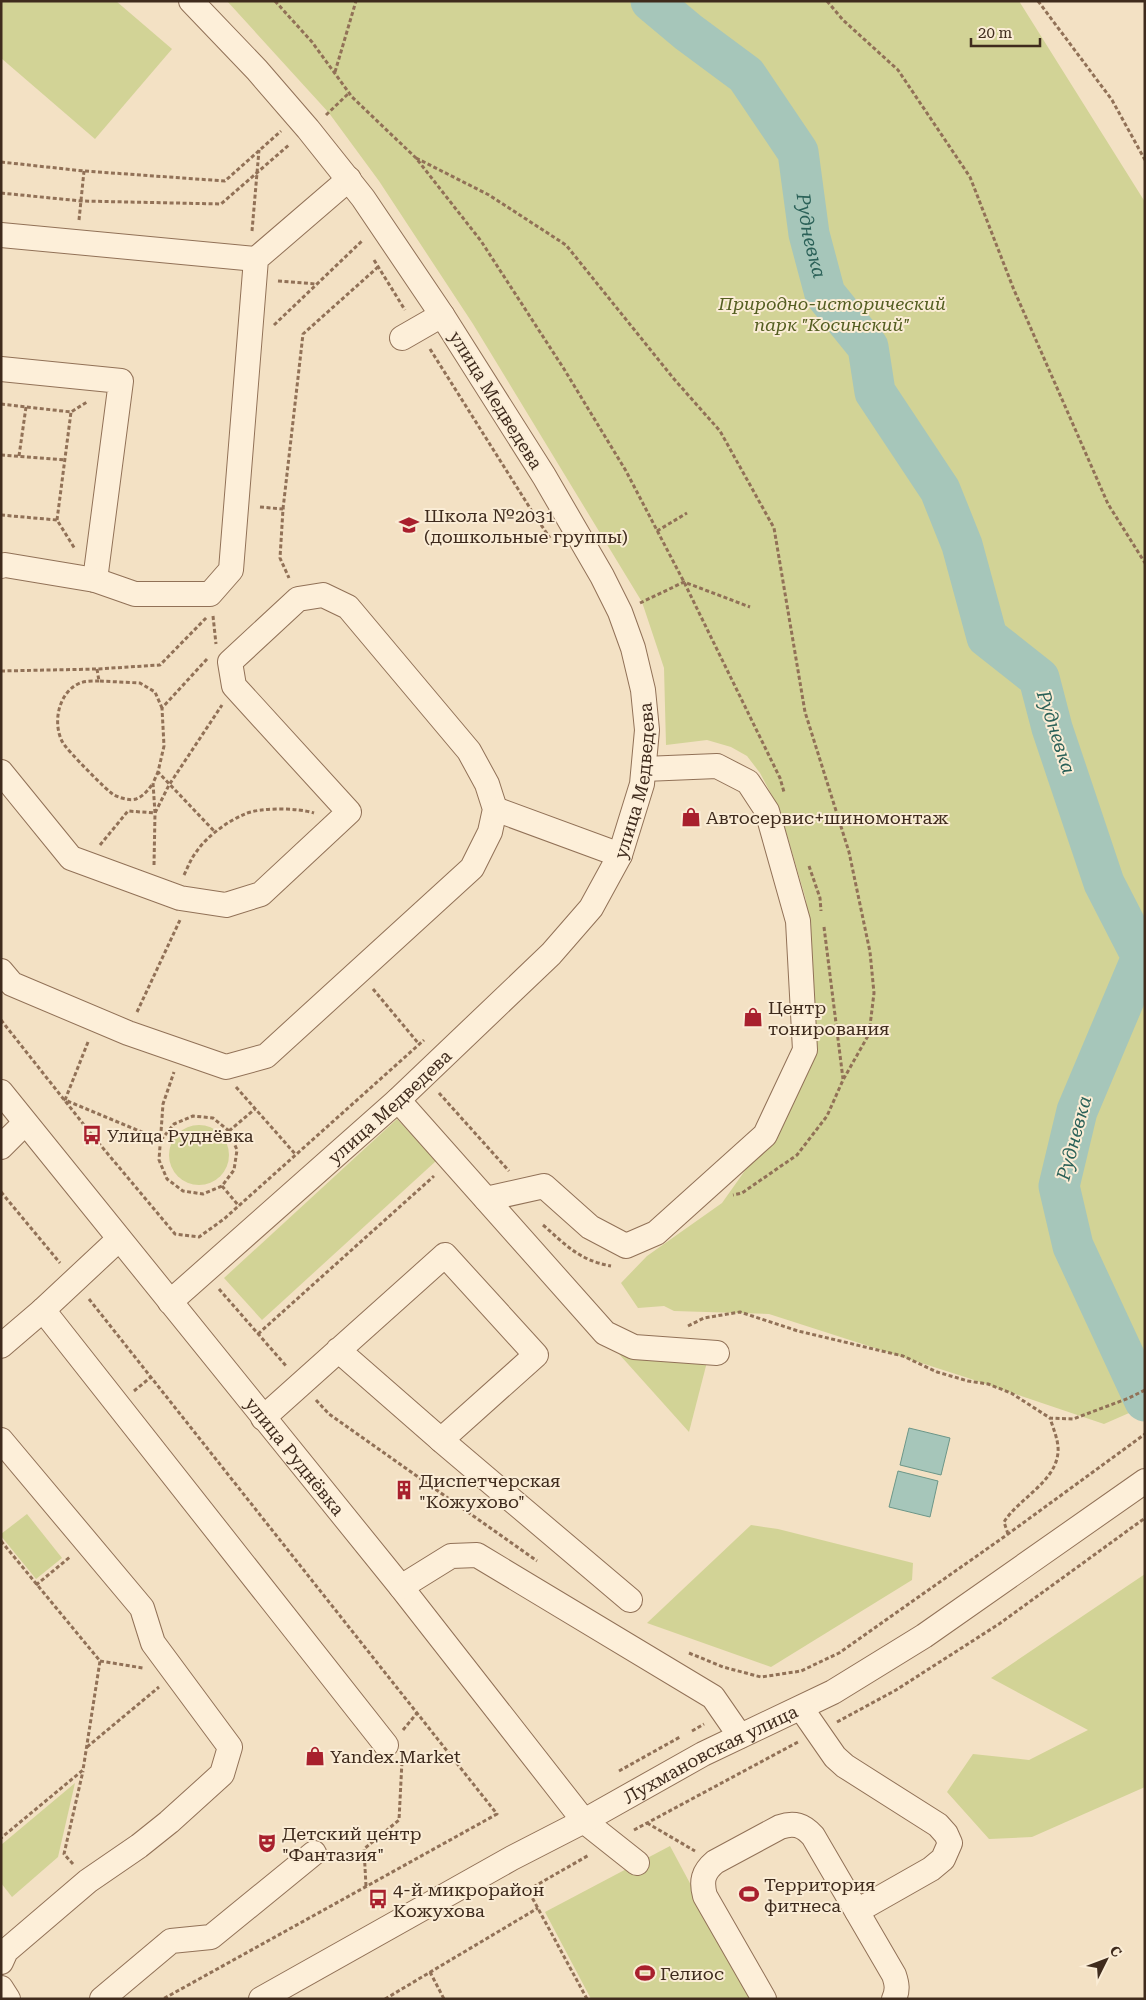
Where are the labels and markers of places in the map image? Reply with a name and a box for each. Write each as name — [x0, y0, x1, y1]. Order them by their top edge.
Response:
place label: Школа №2031 (дошкольные группы) — [424, 505, 628, 547]
school or university icon: Школа №2031 (дошкольные группы) — [398, 514, 420, 536]
shop icon: Автосервис+шиномонтаж — [680, 806, 702, 828]
place label: Автосервис+шиномонтаж — [706, 807, 949, 828]
place label: Центр тонирования — [768, 997, 890, 1039]
shop icon: Центр тонирования — [742, 1006, 764, 1028]
bus stop icon: Улица Руднёвка — [81, 1124, 103, 1146]
place label: Улица Руднёвка — [107, 1125, 254, 1146]
place label: Диспетчерская "Кожухово" — [419, 1470, 561, 1512]
building icon: Диспетчерская "Кожухово" — [393, 1479, 415, 1501]
shop icon: Yandex.Market — [304, 1745, 326, 1767]
place label: Yandex.Market — [330, 1746, 461, 1767]
place label: Детский центр "Фантазия" — [282, 1823, 422, 1865]
theatre icon: Детский центр "Фантазия" — [256, 1832, 278, 1854]
place label: Территория фитнеса — [764, 1874, 876, 1916]
place label: 4-й микрорайон Кожухова — [393, 1879, 545, 1921]
sports icon: Территория фитнеса — [738, 1883, 760, 1905]
bus stop icon: 4-й микрорайон Кожухова — [367, 1888, 389, 1910]
sports icon: Гелиос — [634, 1962, 656, 1984]
place label: Гелиос — [660, 1963, 724, 1984]

